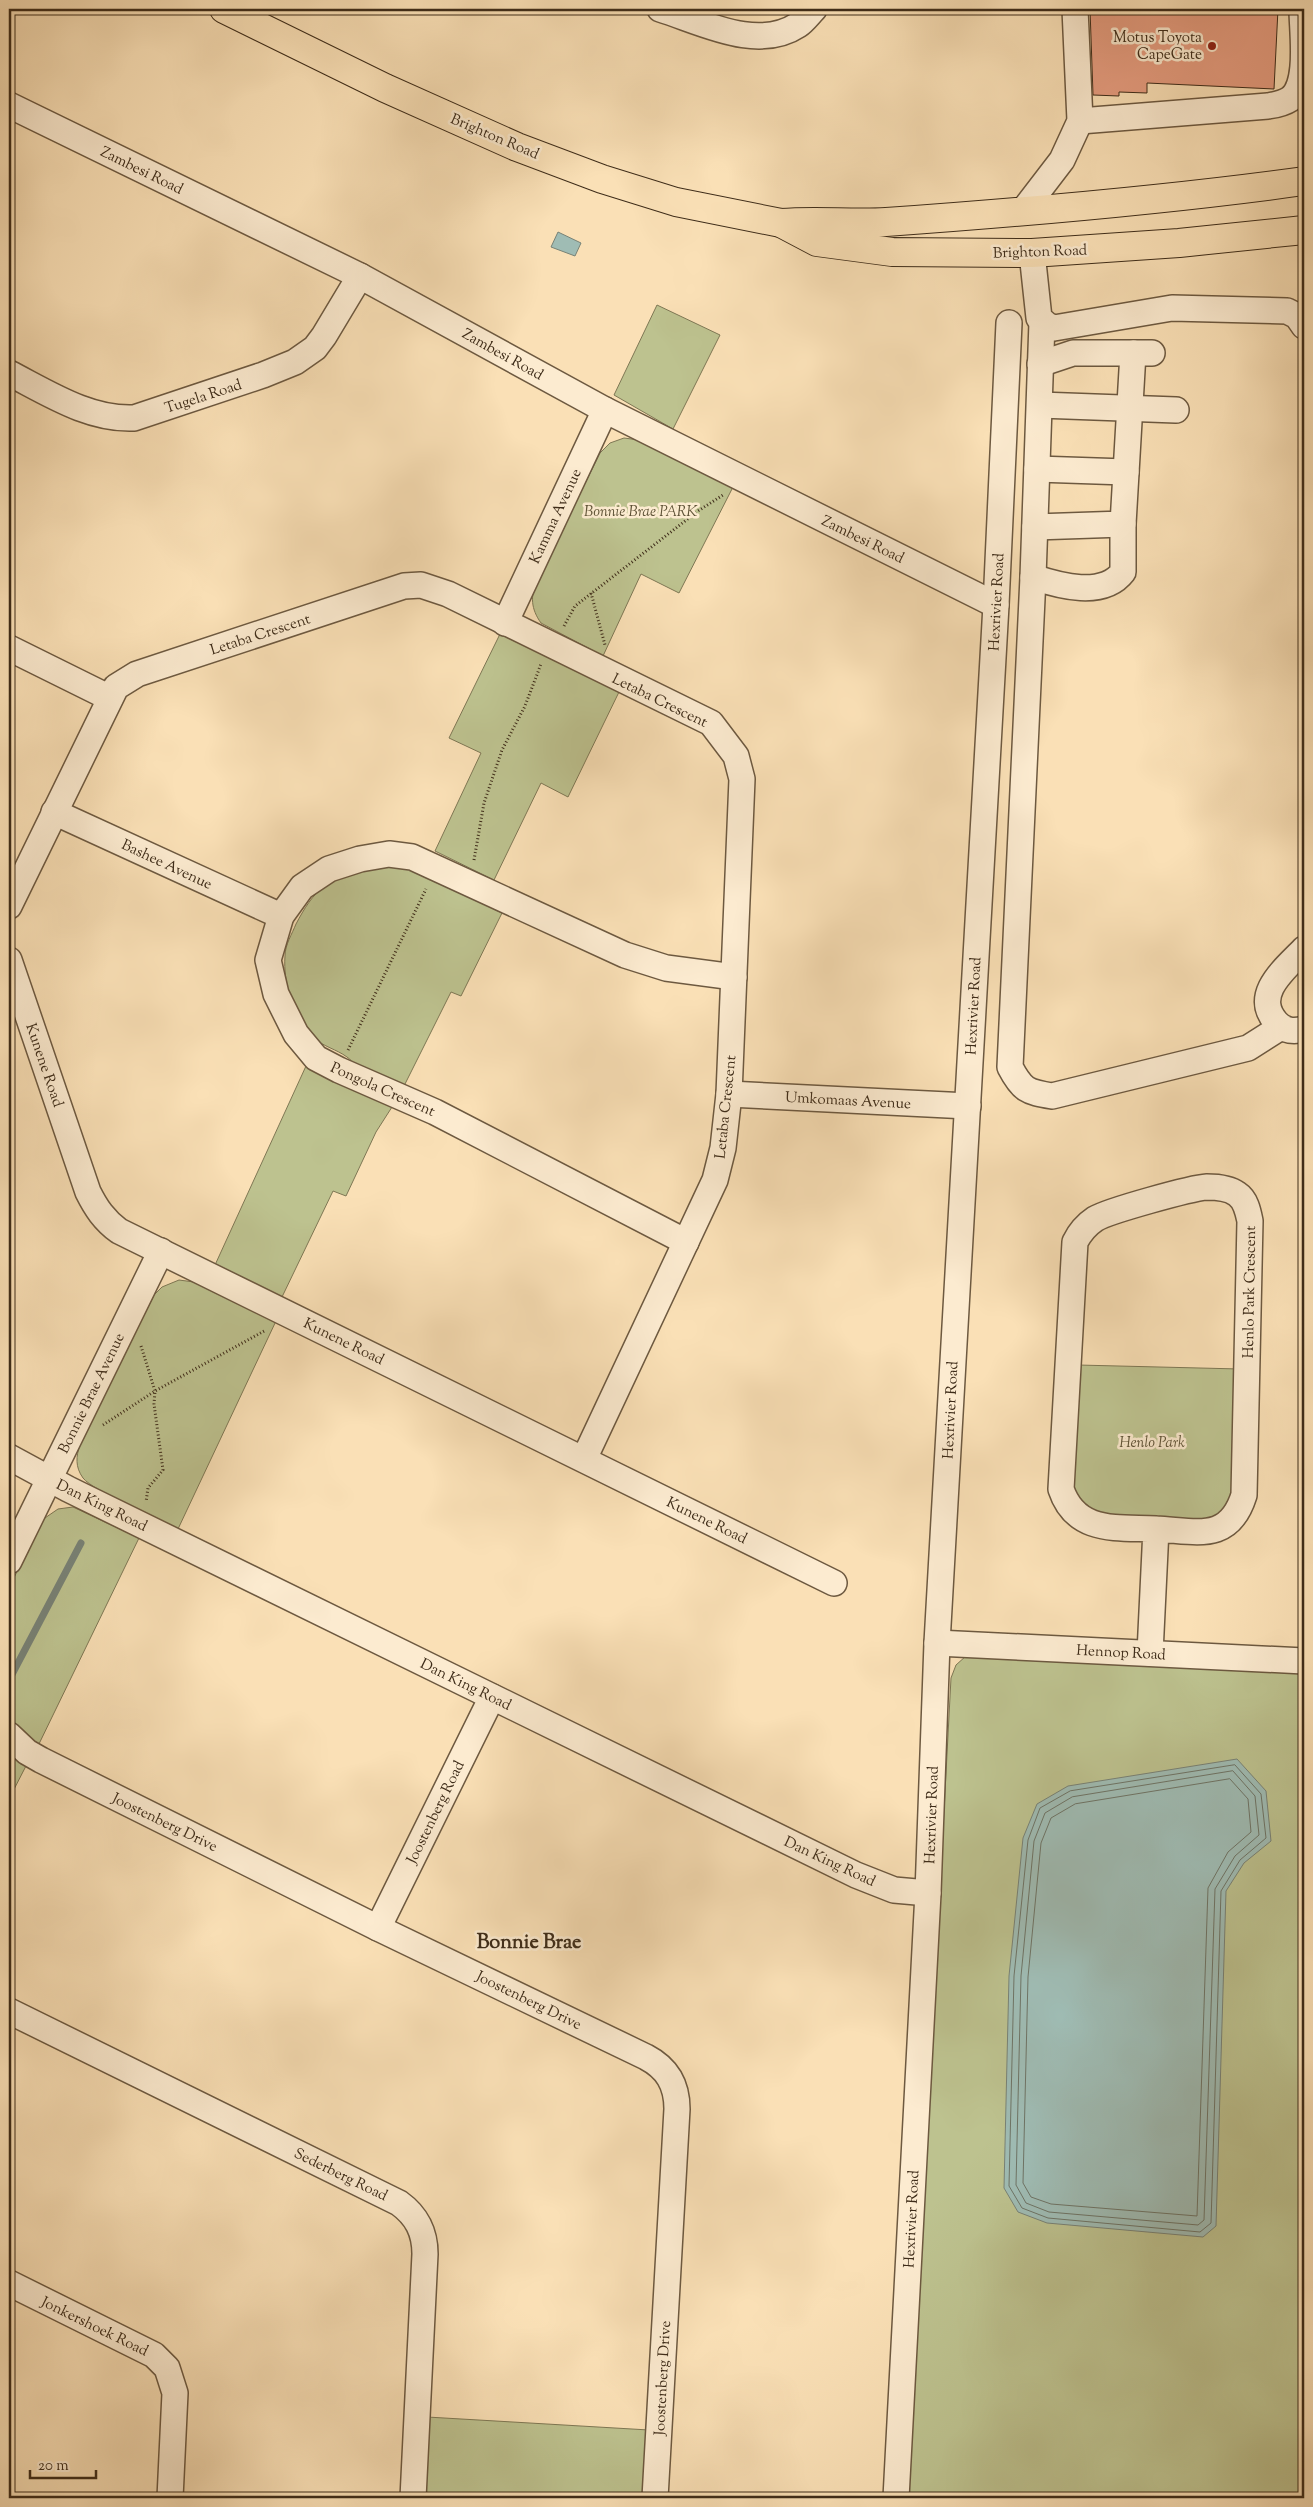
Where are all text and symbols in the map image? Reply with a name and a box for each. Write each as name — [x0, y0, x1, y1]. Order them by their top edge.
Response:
place label: Motus Toyota CapeGate — [1113, 28, 1202, 66]
marker: Motus Toyota CapeGate — [1206, 40, 1218, 52]
street label: Brighton Road — [447, 109, 542, 166]
street label: Zambesi Road — [96, 142, 187, 201]
street label: Brighton Road — [993, 240, 1088, 265]
street label: Zambesi Road — [458, 324, 547, 387]
street label: Tugela Road — [162, 375, 245, 420]
street label: Kamma Avenue — [525, 466, 588, 568]
park label: Bonnie Brae PARK — [584, 502, 698, 523]
street label: Zambesi Road — [817, 511, 908, 570]
street label: Hexrivier Road — [984, 552, 1011, 652]
street label: Letaba Crescent — [208, 609, 313, 662]
street label: Letaba Crescent — [608, 669, 711, 734]
street label: Bashee Avenue — [117, 835, 215, 896]
street label: Hexrivier Road — [961, 956, 988, 1056]
street label: Kunene Road — [19, 1021, 68, 1111]
street label: Letaba Crescent — [711, 1054, 742, 1160]
street label: Pongola Crescent — [327, 1058, 438, 1123]
street label: Umkomaas Avenue — [784, 1088, 911, 1115]
street label: Henlo Park Crescent — [1239, 1225, 1262, 1359]
street label: Kunene Road — [299, 1314, 388, 1371]
street label: Bonnie Brae Avenue — [54, 1330, 131, 1458]
street label: Hexrivier Road — [938, 1360, 965, 1460]
park label: Henlo Park — [1119, 1433, 1185, 1454]
street label: Dan King Road — [52, 1475, 151, 1538]
street label: Kunene Road — [662, 1493, 751, 1550]
street label: Hennop Road — [1076, 1641, 1167, 1666]
street label: Dan King Road — [416, 1654, 515, 1717]
street label: Joostenberg Road — [402, 1757, 471, 1869]
street label: Hexrivier Road — [920, 1765, 945, 1864]
street label: Joostenberg Drive — [107, 1788, 221, 1858]
street label: Dan King Road — [780, 1832, 879, 1893]
district label: Bonnie Brae — [477, 1929, 581, 1958]
street label: Joostenberg Drive — [471, 1966, 585, 2036]
street label: Sederberg Road — [290, 2144, 391, 2207]
street label: Hexrivier Road — [899, 2169, 926, 2269]
street label: Jonkershoek Road — [36, 2292, 152, 2363]
street label: Joostenberg Drive — [650, 2320, 677, 2437]
scale bar — [30, 2447, 96, 2479]
text: 20 m — [38, 2456, 69, 2477]

